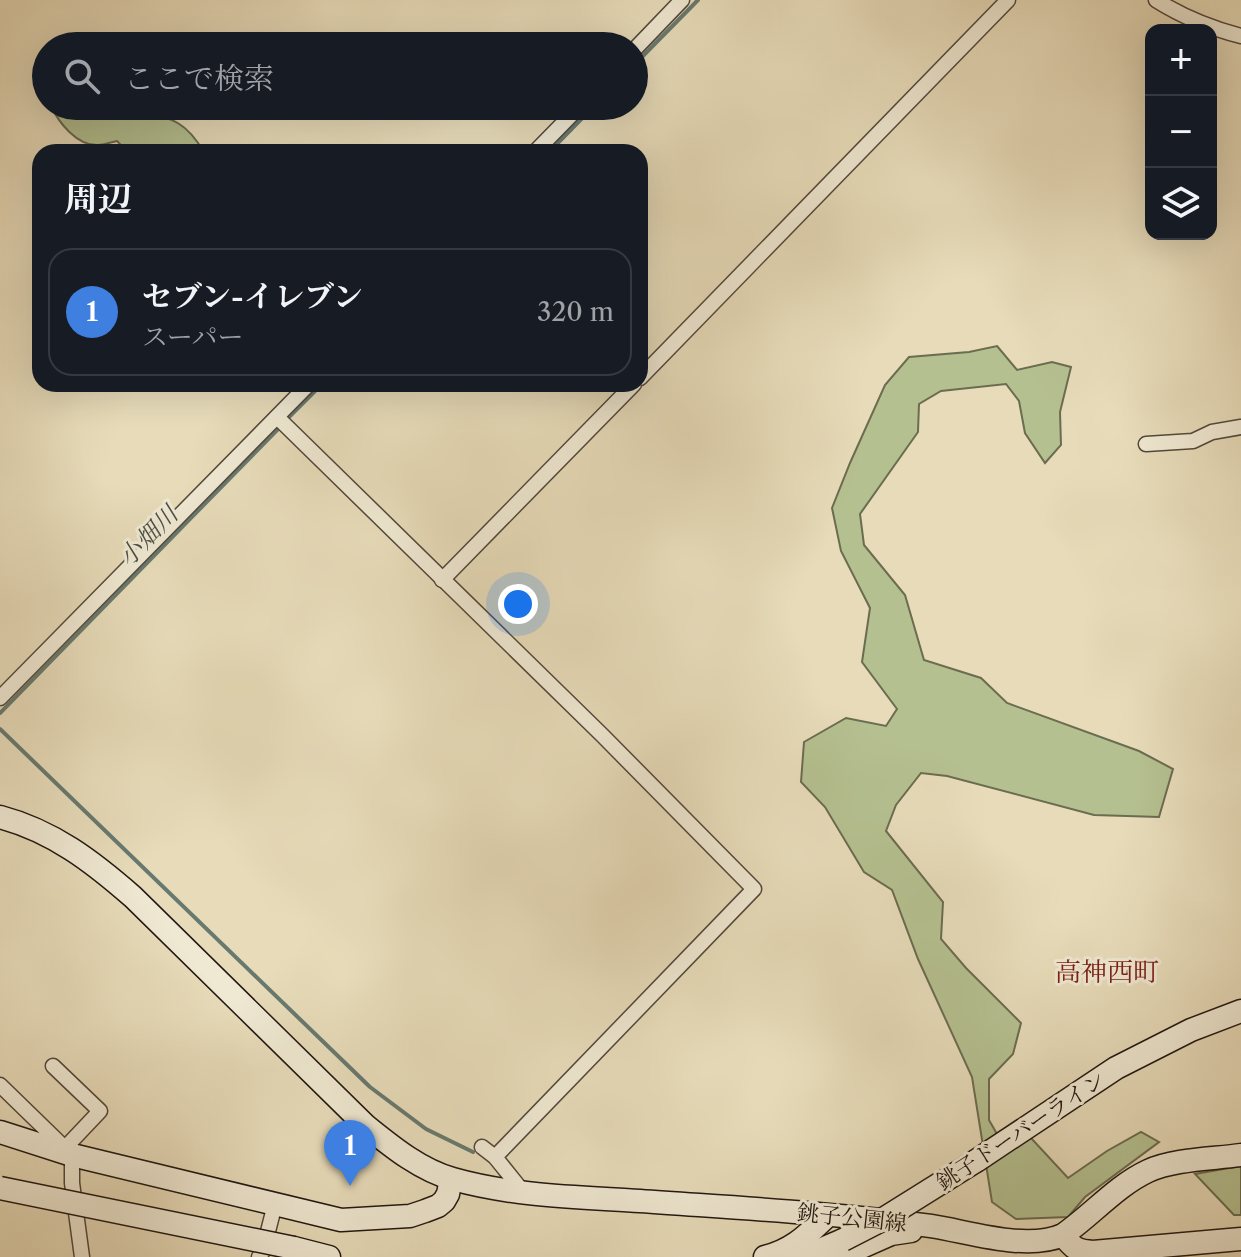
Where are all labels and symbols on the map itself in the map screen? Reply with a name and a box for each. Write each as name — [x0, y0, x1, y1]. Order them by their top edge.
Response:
water label: 小畑川 — [113, 498, 186, 572]
your location — [498, 584, 538, 624]
district label: 高神西町 — [1055, 956, 1159, 988]
street label: 銚子ドーバーライン — [931, 1066, 1111, 1196]
pin: 1 — [324, 1120, 376, 1186]
street label: 銚子公園線 — [796, 1199, 908, 1237]

